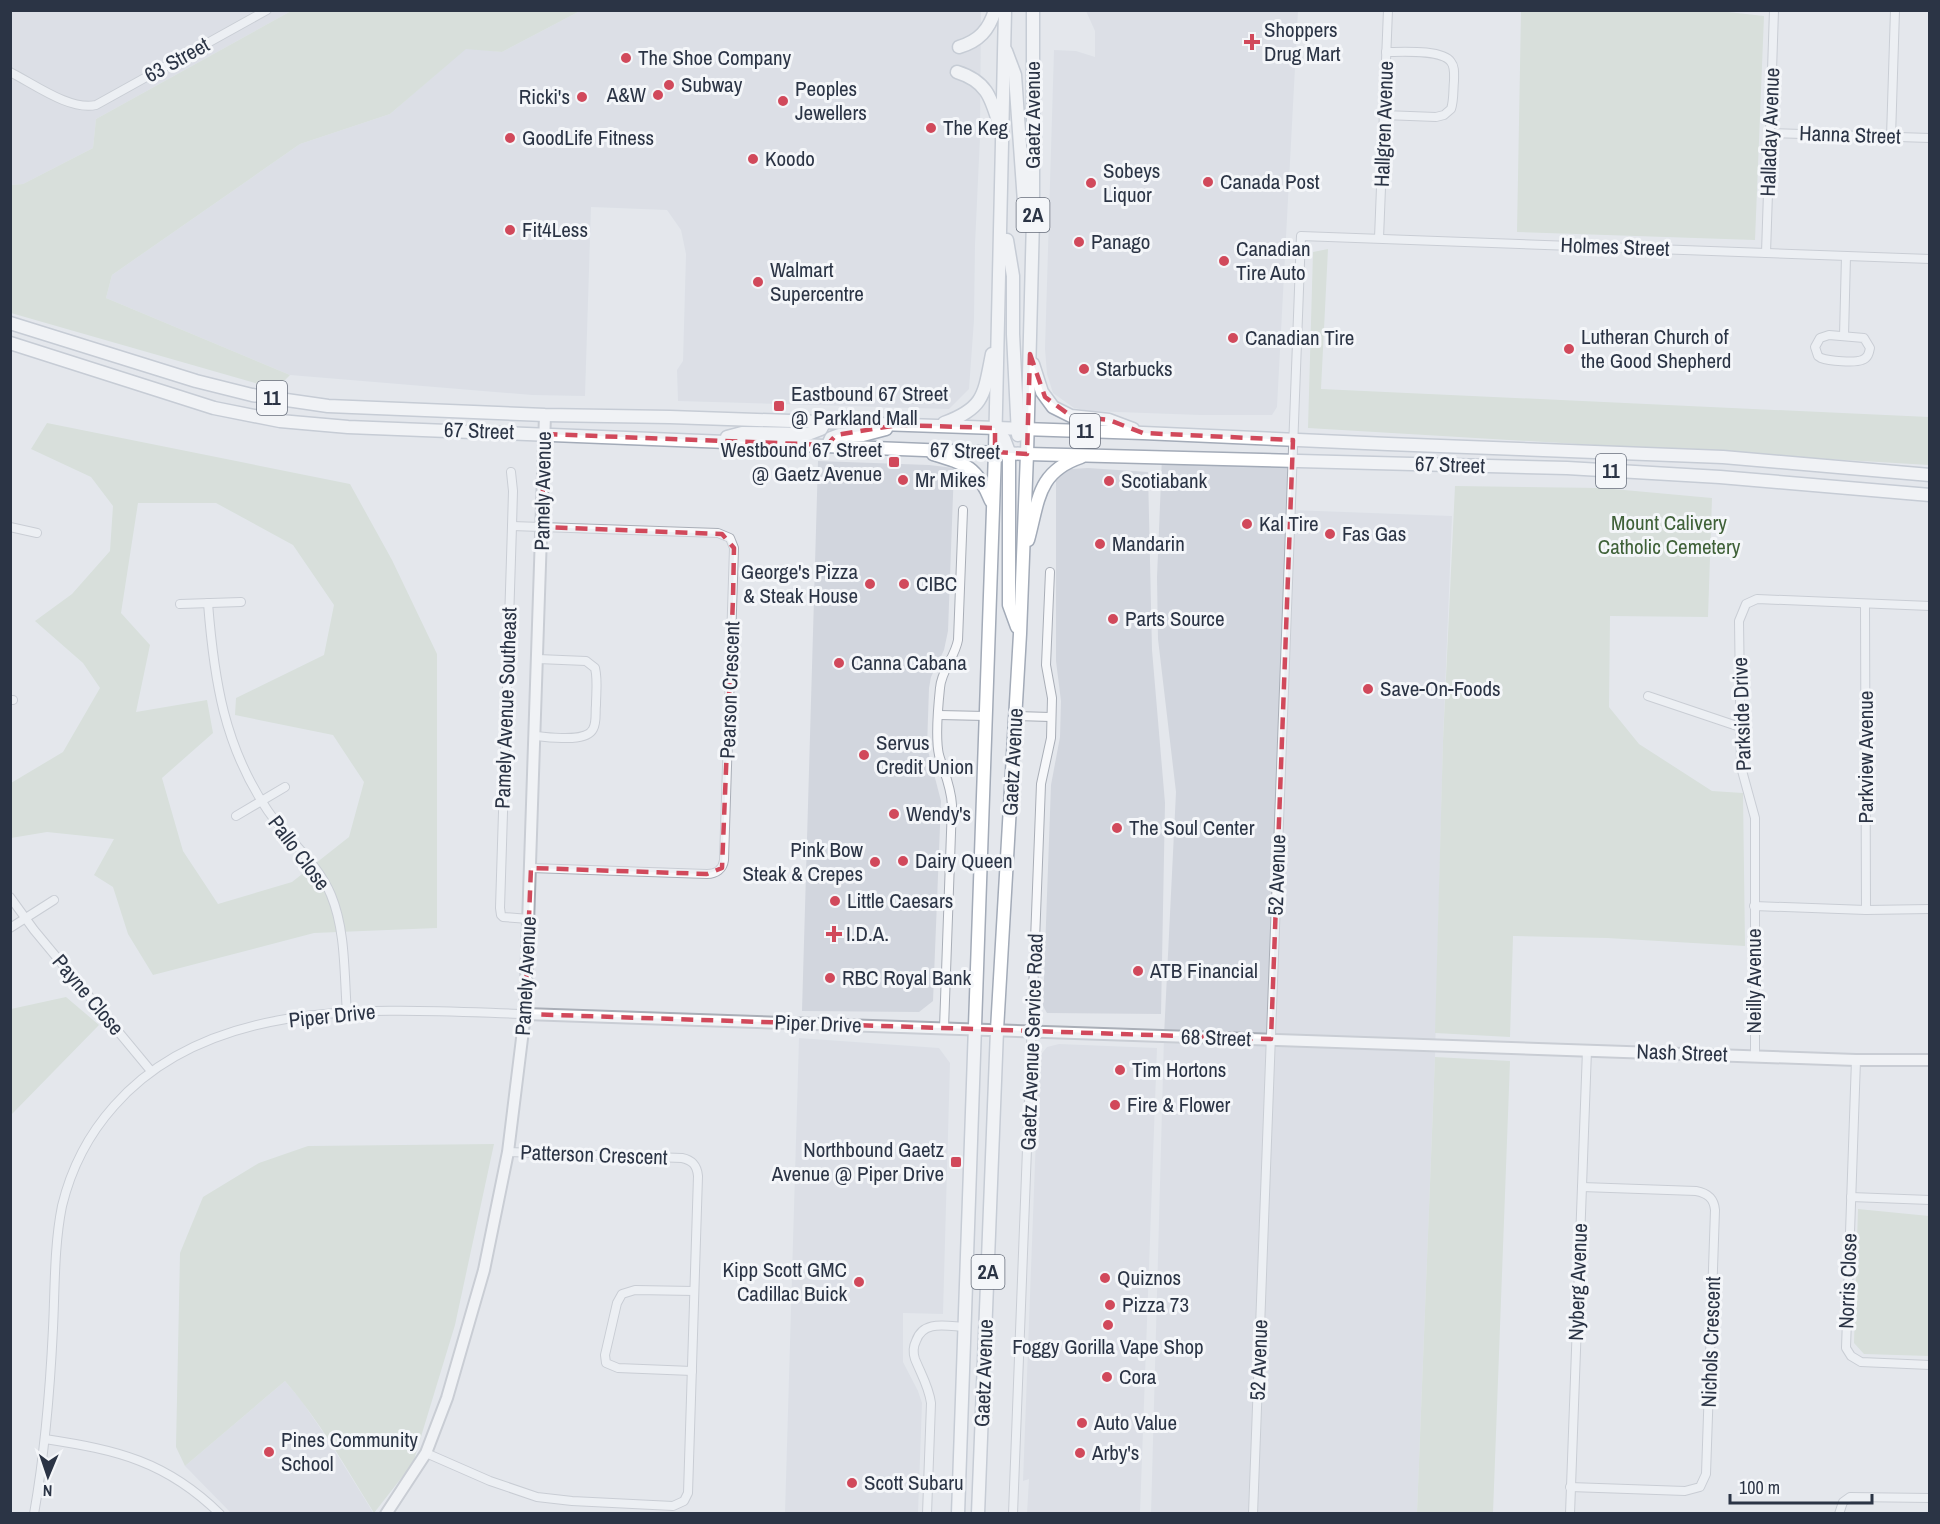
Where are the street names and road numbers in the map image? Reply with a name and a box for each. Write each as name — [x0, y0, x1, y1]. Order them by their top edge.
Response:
street label: 63 Street — [139, 30, 215, 89]
street label: Hallgren Avenue — [1367, 60, 1400, 187]
street label: Gaetz Avenue — [1018, 61, 1047, 169]
street label: Halladay Avenue — [1753, 67, 1786, 197]
street label: Hanna Street — [1799, 118, 1901, 151]
road number: 2A — [1016, 198, 1050, 232]
street label: Holmes Street — [1560, 230, 1670, 263]
road number: 11 — [257, 381, 287, 415]
road number: 11 — [1070, 414, 1100, 448]
street label: 67 Street — [444, 415, 515, 446]
street label: Pamely Avenue — [527, 431, 558, 551]
street label: 67 Street — [930, 435, 1001, 466]
street label: 67 Street — [1415, 449, 1486, 480]
road number: 11 — [1596, 454, 1626, 488]
street label: Pamely Avenue Southeast — [487, 606, 524, 809]
street label: Pearson Crescent — [713, 620, 746, 759]
street label: Parkside Drive — [1725, 657, 1758, 771]
street label: Parkview Avenue — [1851, 691, 1880, 823]
street label: Gaetz Avenue — [995, 707, 1030, 817]
street label: Pallo Close — [262, 809, 337, 896]
street label: 52 Avenue — [1261, 834, 1292, 916]
street label: Pamely Avenue — [508, 916, 543, 1036]
street label: Neilly Avenue — [1739, 929, 1768, 1034]
street label: Gaetz Avenue Service Road — [1013, 933, 1050, 1151]
street label: Payne Close — [46, 948, 131, 1041]
street label: Piper Drive — [287, 997, 377, 1034]
street label: Piper Drive — [774, 1007, 862, 1040]
street label: 68 Street — [1181, 1022, 1252, 1053]
street label: Nash Street — [1636, 1036, 1728, 1069]
street label: Patterson Crescent — [520, 1137, 668, 1172]
street label: Nyberg Avenue — [1561, 1223, 1594, 1341]
street label: Norris Close — [1831, 1233, 1864, 1329]
road number: 2A — [972, 1255, 1004, 1289]
street label: Nichols Crescent — [1694, 1276, 1727, 1408]
street label: Gaetz Avenue — [967, 1319, 1000, 1427]
street label: 52 Avenue — [1243, 1319, 1274, 1401]

